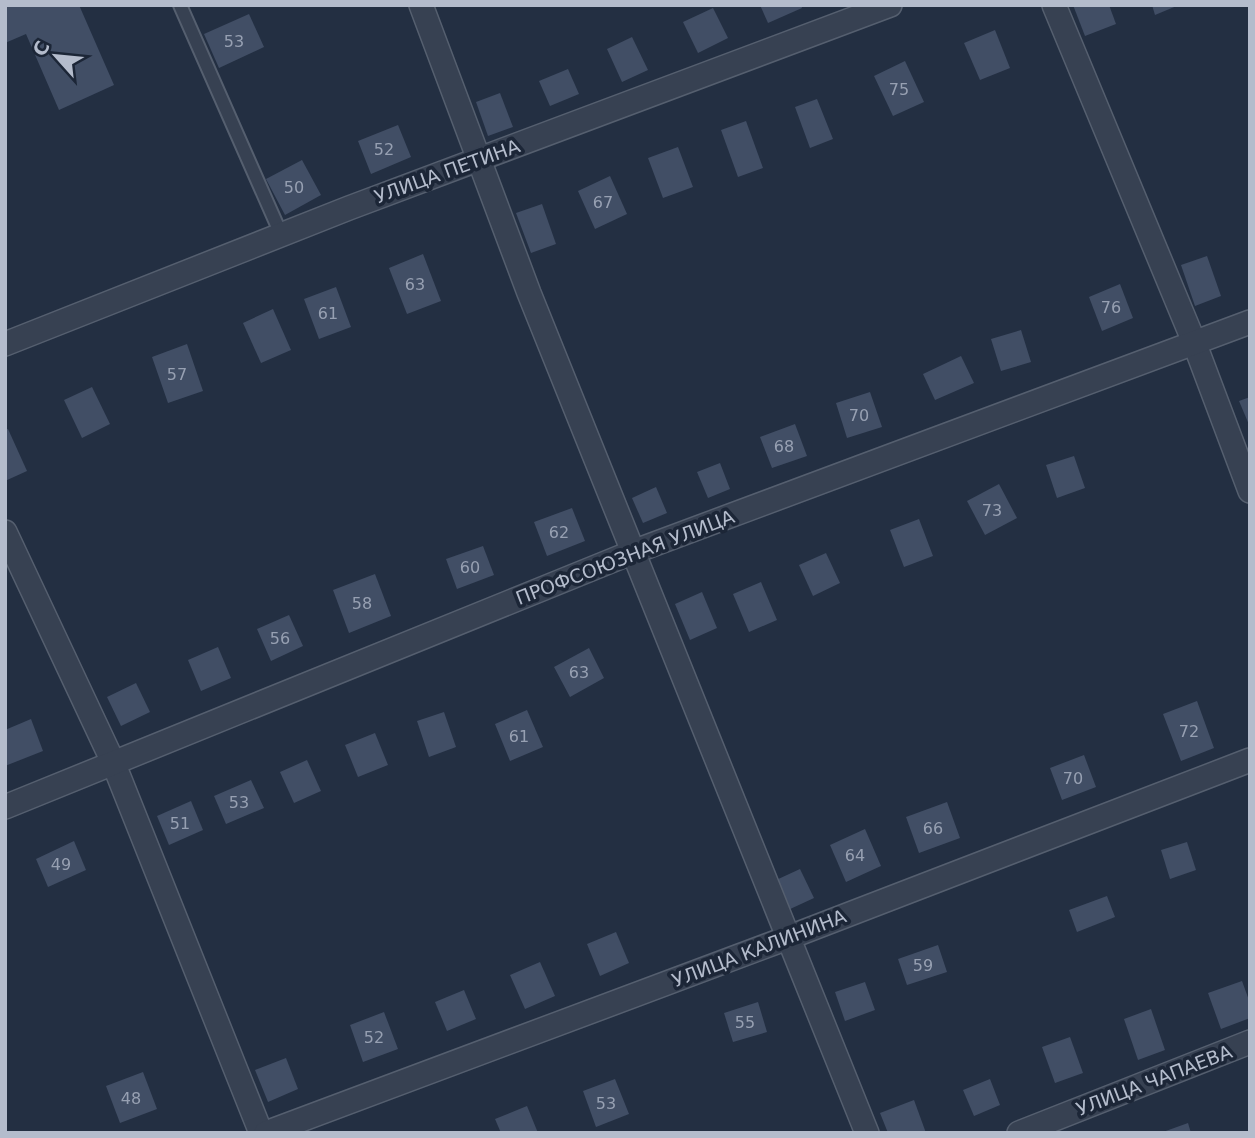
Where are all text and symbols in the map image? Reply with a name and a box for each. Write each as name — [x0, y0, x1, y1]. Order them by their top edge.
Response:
north arrow — [21, 21, 91, 91]
house number: 53 — [224, 32, 244, 51]
text: С — [28, 37, 54, 59]
house number: 75 — [889, 80, 909, 99]
street label: УЛИЦА ПЕТИНА — [371, 134, 523, 208]
house number: 52 — [374, 140, 394, 159]
house number: 50 — [284, 178, 304, 197]
house number: 67 — [593, 193, 613, 212]
house number: 63 — [405, 275, 425, 294]
house number: 76 — [1101, 298, 1121, 317]
house number: 61 — [318, 304, 338, 323]
house number: 57 — [167, 365, 187, 384]
house number: 70 — [849, 406, 869, 425]
house number: 68 — [774, 437, 794, 456]
house number: 73 — [982, 501, 1002, 520]
street label: ПРОФСОЮЗНАЯ УЛИЦА — [513, 505, 737, 609]
house number: 62 — [549, 523, 569, 542]
house number: 60 — [460, 558, 480, 577]
house number: 58 — [352, 594, 372, 613]
house number: 56 — [270, 629, 290, 648]
house number: 63 — [569, 663, 589, 682]
house number: 72 — [1179, 722, 1199, 741]
house number: 61 — [509, 727, 529, 746]
house number: 70 — [1063, 769, 1083, 788]
house number: 53 — [229, 793, 249, 812]
house number: 51 — [170, 814, 190, 833]
house number: 66 — [923, 819, 943, 838]
house number: 64 — [845, 846, 865, 865]
house number: 49 — [51, 855, 71, 874]
street label: УЛИЦА КАЛИНИНА — [669, 905, 849, 991]
house number: 59 — [913, 956, 933, 975]
house number: 55 — [735, 1013, 755, 1032]
house number: 52 — [364, 1028, 384, 1047]
street label: УЛИЦА ЧАПАЕВА — [1073, 1040, 1235, 1120]
house number: 48 — [121, 1089, 141, 1108]
house number: 53 — [596, 1094, 616, 1113]

